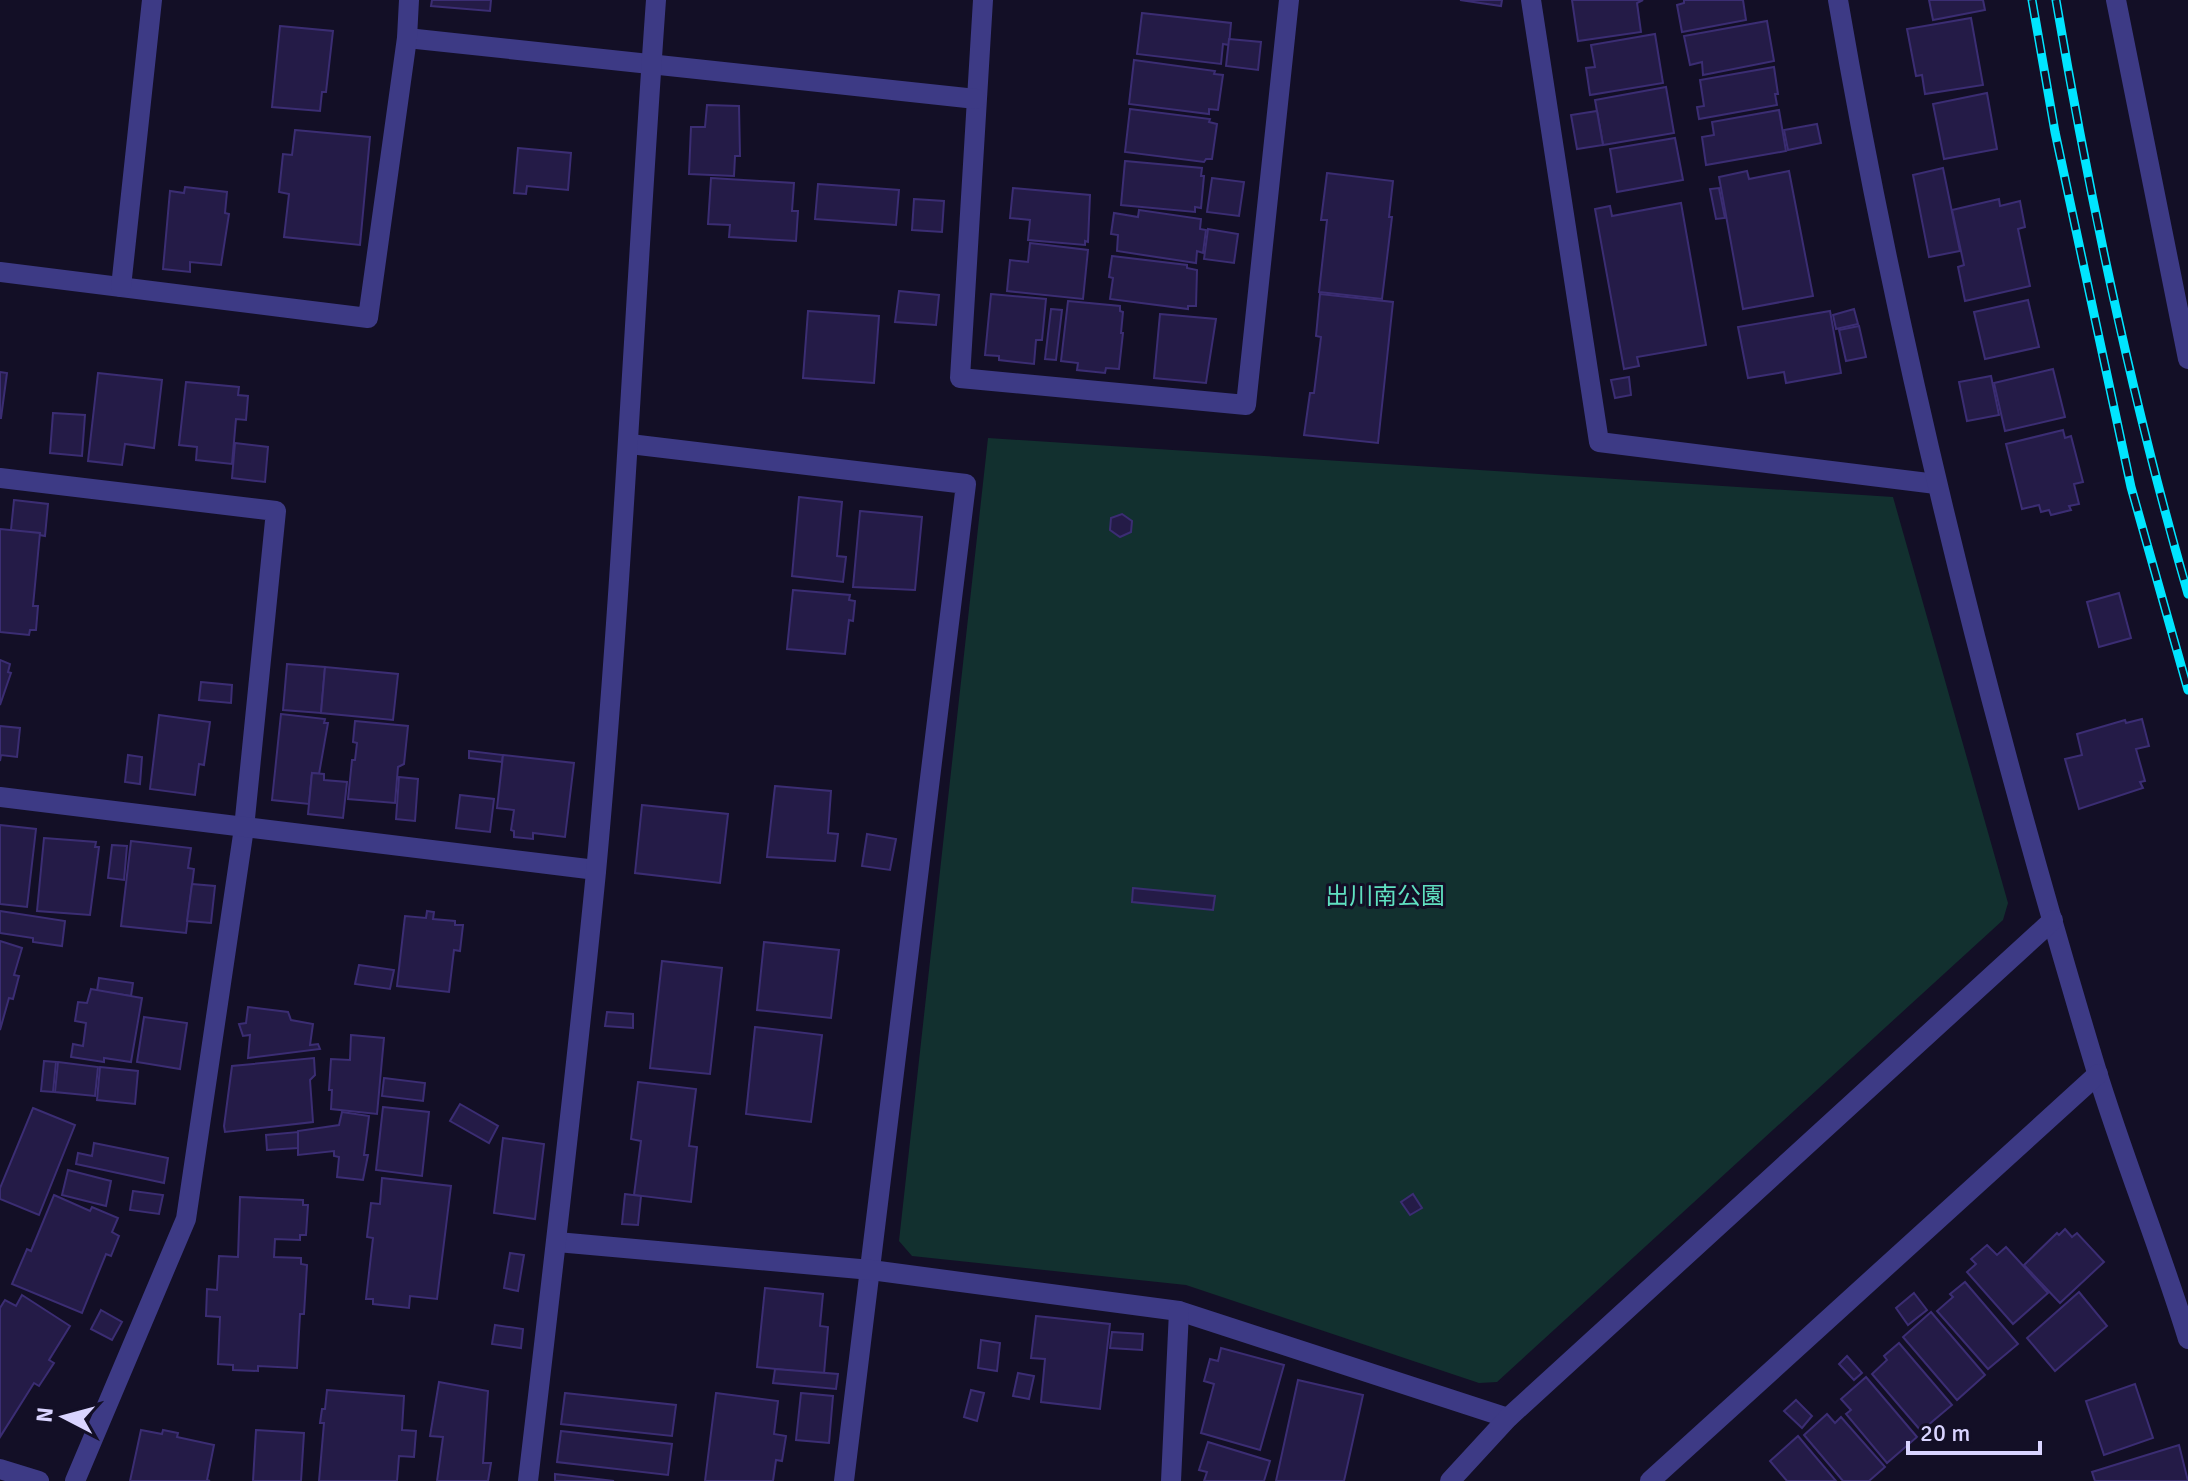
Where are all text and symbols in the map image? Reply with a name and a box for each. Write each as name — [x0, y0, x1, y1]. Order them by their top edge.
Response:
park label: 出川南公園 — [1325, 881, 1445, 911]
north arrow — [24, 1377, 104, 1457]
scale bar — [1908, 1405, 2040, 1455]
text: N — [30, 1406, 59, 1424]
text: 20 m — [1920, 1418, 1970, 1448]

